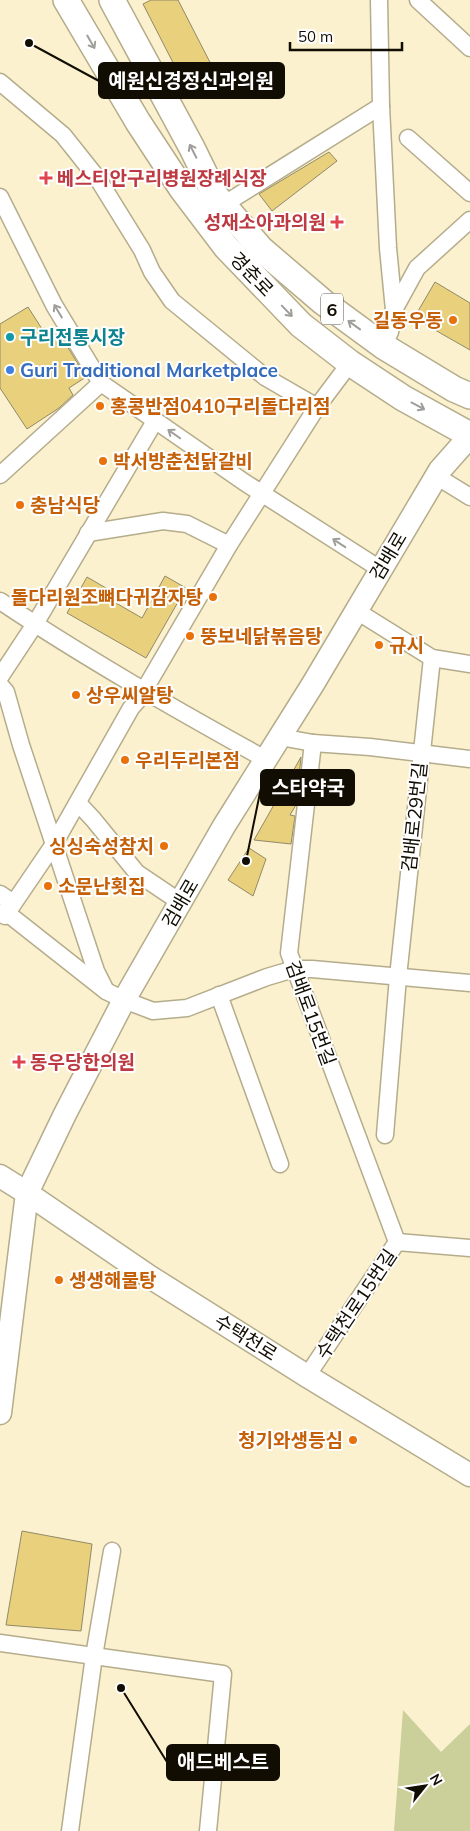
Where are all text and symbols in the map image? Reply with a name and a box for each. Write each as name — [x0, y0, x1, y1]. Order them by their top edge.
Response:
scale bar — [290, 20, 402, 52]
text: 50 m — [298, 27, 333, 46]
one-way arrow — [86, 35, 96, 50]
callout: 예원신경정신과의원 — [99, 63, 284, 98]
text: 예원신경정신과의원 — [108, 68, 274, 93]
one-way arrow — [188, 144, 198, 159]
place label: 베스티안구리병원장례식장 — [57, 166, 267, 190]
marker: 베스티안구리병원장례식장 — [39, 171, 53, 185]
place label: 성재소아과의원 — [204, 210, 326, 234]
marker: 성재소아과의원 — [330, 215, 344, 229]
street label: 경춘로 — [225, 247, 279, 301]
road number: 6 — [321, 294, 343, 324]
one-way arrow — [53, 305, 63, 319]
one-way arrow — [281, 305, 293, 317]
place label: 길동우동 — [373, 308, 443, 332]
marker: 길동우동 — [447, 314, 459, 326]
one-way arrow — [347, 320, 361, 330]
place label: 구리전통시장 — [20, 325, 125, 349]
marker: 구리전통시장 — [4, 331, 16, 343]
place label: Guri Traditional Marketplace — [20, 358, 278, 382]
marker: Guri Traditional Marketplace — [4, 364, 16, 376]
place label: 홍콩반점0410구리돌다리점 — [110, 394, 330, 418]
marker: 홍콩반점0410구리돌다리점 — [94, 400, 106, 412]
one-way arrow — [410, 402, 425, 411]
one-way arrow — [168, 429, 182, 439]
place label: 박서방춘천닭갈비 — [113, 449, 253, 473]
marker: 박서방춘천닭갈비 — [97, 455, 109, 467]
place label: 충남식당 — [30, 493, 100, 517]
marker: 충남식당 — [14, 499, 26, 511]
street label: 검배로 — [364, 527, 412, 585]
one-way arrow — [333, 538, 347, 548]
place label: 돌다리원조뼈다귀감자탕 — [11, 585, 203, 609]
marker: 돌다리원조뼈다귀감자탕 — [207, 591, 219, 603]
place label: 뚱보네닭볶음탕 — [200, 624, 322, 648]
marker: 뚱보네닭볶음탕 — [184, 630, 196, 642]
place label: 규시 — [389, 633, 424, 657]
marker: 규시 — [373, 639, 385, 651]
place label: 상우씨알탕 — [86, 683, 173, 707]
marker: 상우씨알탕 — [70, 689, 82, 701]
place label: 우리두리본점 — [135, 748, 240, 772]
marker: 우리두리본점 — [119, 754, 131, 766]
street label: 검배로29번길 — [396, 761, 432, 873]
callout: 스타약국 — [261, 770, 354, 805]
text: 스타약국 — [271, 775, 345, 800]
place label: 싱싱숙성참치 — [49, 834, 154, 858]
marker: 싱싱숙성참치 — [158, 840, 170, 852]
place label: 소문난횟집 — [58, 874, 145, 898]
street label: 검배로 — [156, 874, 204, 932]
marker: 소문난횟집 — [42, 880, 54, 892]
street label: 검배로15번길 — [281, 957, 341, 1069]
place label: 동우당한의원 — [30, 1050, 135, 1074]
marker: 동우당한의원 — [12, 1055, 26, 1069]
street label: 수택천로15번길 — [310, 1244, 402, 1364]
place label: 생생해물탕 — [69, 1268, 156, 1292]
marker: 생생해물탕 — [53, 1274, 65, 1286]
street label: 수택천로 — [210, 1308, 282, 1366]
place label: 청기와생등심 — [238, 1428, 343, 1452]
marker: 청기와생등심 — [347, 1434, 359, 1446]
callout: 애드베스트 — [167, 1745, 279, 1780]
text: 애드베스트 — [177, 1749, 269, 1774]
north arrow — [400, 1761, 450, 1811]
text: N — [426, 1770, 447, 1789]

